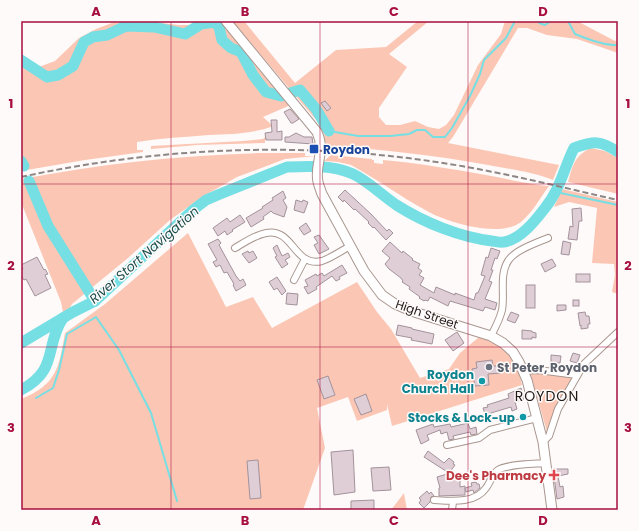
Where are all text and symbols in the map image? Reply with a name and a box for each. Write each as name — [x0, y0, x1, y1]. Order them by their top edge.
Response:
text: A — [91, 2, 101, 21]
text: B — [241, 2, 250, 21]
text: C — [389, 2, 399, 21]
text: D — [538, 2, 548, 21]
text: 1 — [9, 94, 13, 113]
text: 1 — [626, 94, 630, 113]
place label: Roydon — [323, 141, 370, 158]
marker: Roydon — [308, 143, 320, 155]
water label: River Stort Navigation — [85, 202, 203, 308]
text: 2 — [7, 256, 15, 275]
text: 2 — [624, 256, 632, 275]
street label: High Street — [393, 295, 461, 333]
place label: St Peter, Roydon — [497, 359, 597, 376]
marker: St Peter, Roydon — [484, 362, 494, 372]
place label: Roydon Church Hall — [402, 366, 474, 397]
marker: Roydon Church Hall — [477, 376, 487, 386]
district label: ROYDON — [515, 386, 579, 406]
place label: Stocks & Lock-up — [408, 409, 515, 426]
marker: Stocks & Lock-up — [518, 412, 528, 422]
text: 3 — [7, 418, 15, 437]
text: 3 — [624, 418, 632, 437]
place label: Dee's Pharmacy — [446, 467, 546, 484]
marker: Dee's Pharmacy — [549, 470, 559, 480]
text: A — [91, 511, 101, 530]
text: B — [241, 511, 250, 530]
text: C — [389, 511, 399, 530]
text: D — [538, 511, 548, 530]

